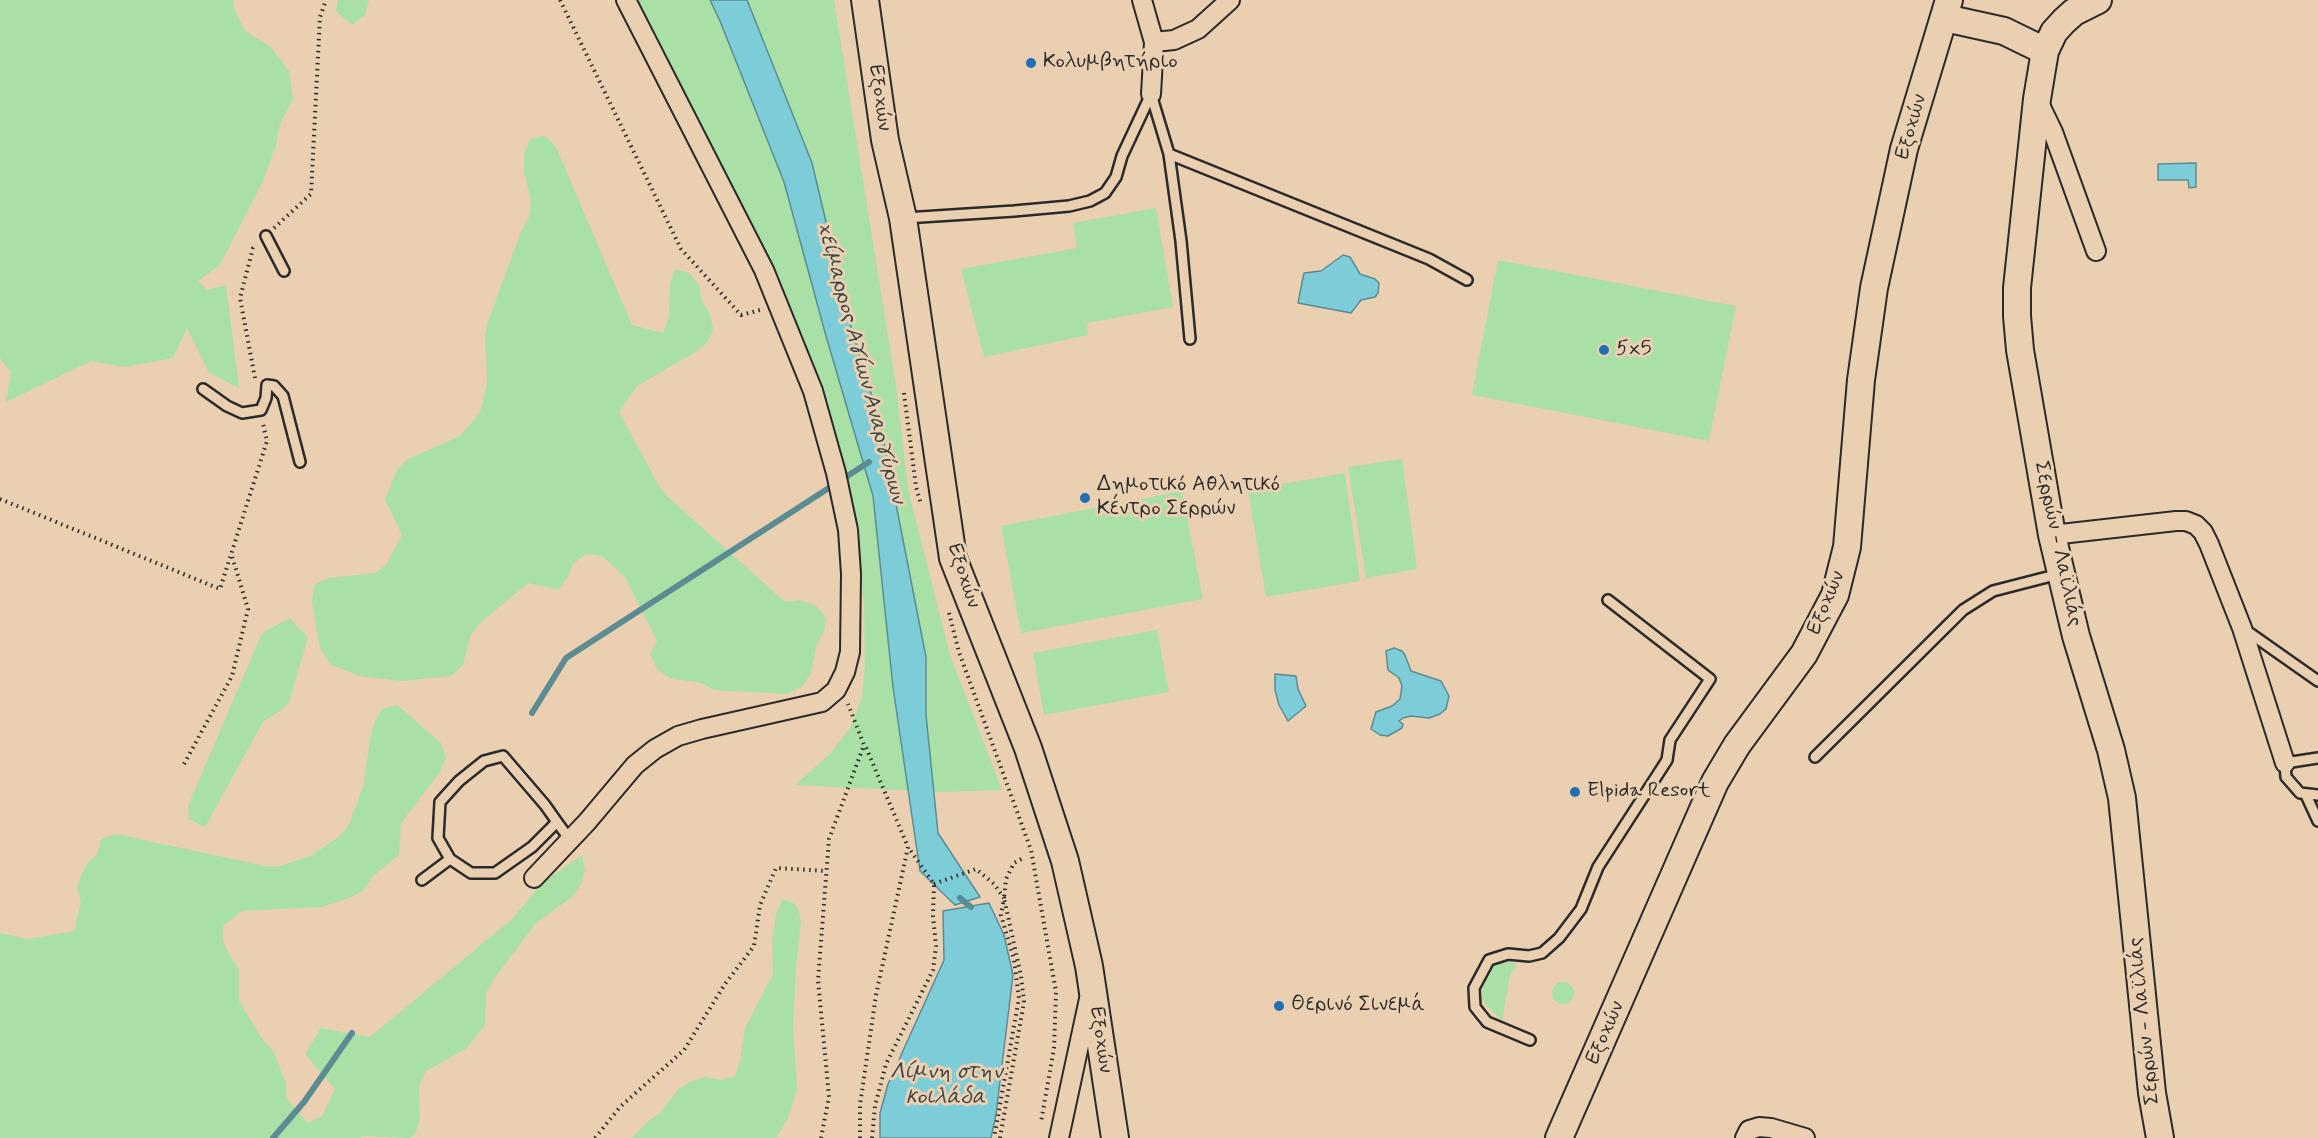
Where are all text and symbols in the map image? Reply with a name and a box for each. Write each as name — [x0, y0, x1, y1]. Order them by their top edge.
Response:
place label: Κολυμβητήριο — [1043, 50, 1178, 76]
marker: Κολυμβητήριο — [1024, 56, 1038, 70]
street label: Εξοχών — [862, 63, 896, 133]
street label: Εξοχών — [1891, 91, 1933, 163]
water label: χείμαρρος Αγίων Αναργύρων — [810, 219, 910, 507]
place label: 5x5 — [1616, 337, 1652, 363]
marker: 5x5 — [1597, 343, 1611, 357]
street label: Σερρών - Λαϊλιάς — [2027, 459, 2087, 629]
place label: Δημοτικό Αθλητικό Κέντρο Σερρών — [1097, 473, 1280, 523]
marker: Δημοτικό Αθλητικό Κέντρο Σερρών — [1078, 491, 1092, 505]
street label: Εξοχών — [941, 540, 985, 612]
street label: Εξοχών — [1802, 567, 1852, 639]
place label: Elpida Resort — [1587, 779, 1710, 805]
marker: Elpida Resort — [1568, 785, 1582, 799]
street label: Σερρών - Λαϊλιάς — [2124, 936, 2166, 1106]
place label: Θερινό Σινεμά — [1291, 993, 1425, 1019]
street label: Εξοχών — [1581, 997, 1631, 1069]
marker: Θερινό Σινεμά — [1272, 999, 1286, 1013]
street label: Εξοχών — [1083, 1005, 1117, 1075]
water label: Λίμνη στην κοιλάδα — [890, 1060, 1002, 1112]

